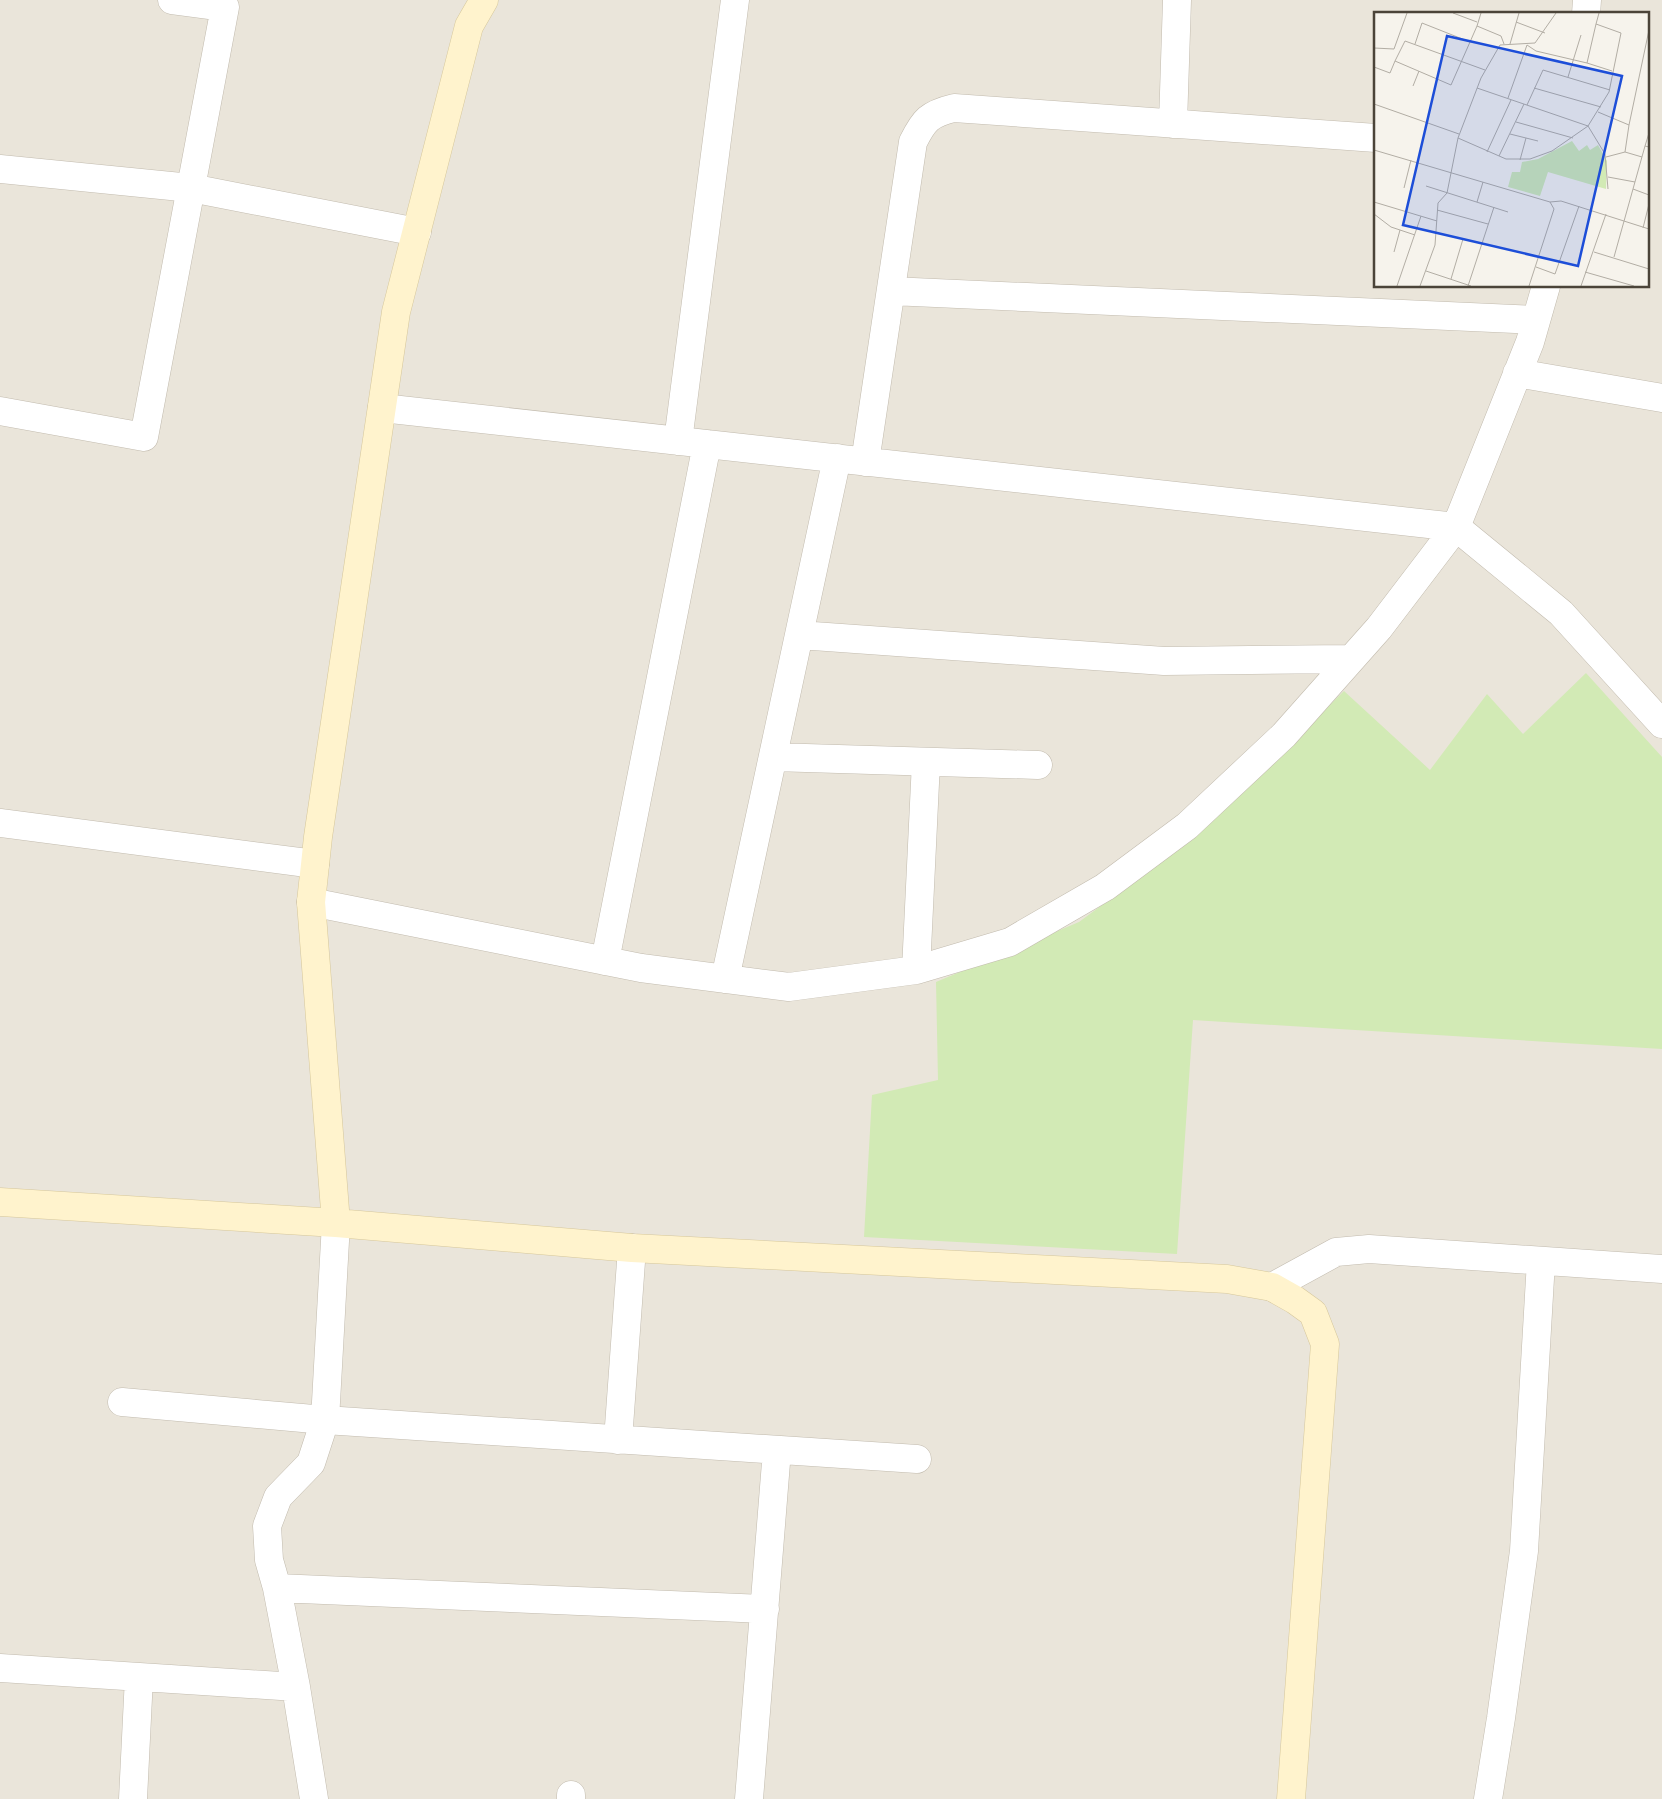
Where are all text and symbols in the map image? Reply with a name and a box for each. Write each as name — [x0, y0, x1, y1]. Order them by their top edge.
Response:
inset map — [1374, 12, 1650, 288]

